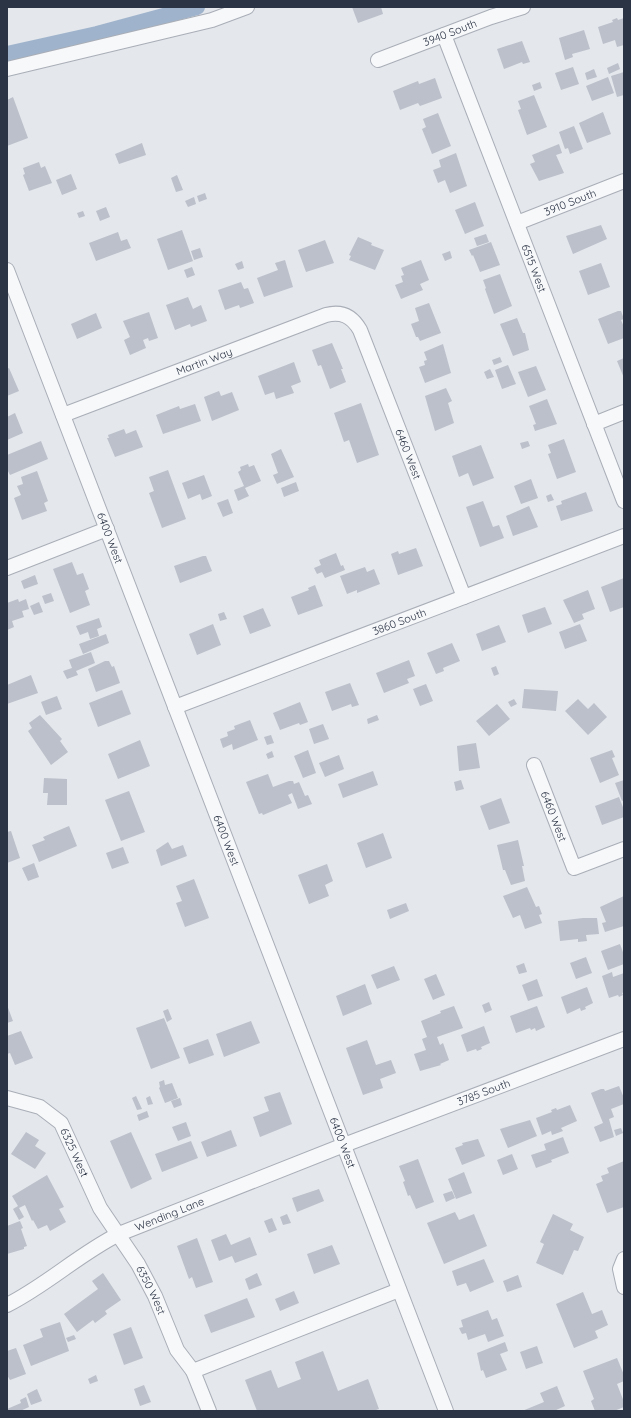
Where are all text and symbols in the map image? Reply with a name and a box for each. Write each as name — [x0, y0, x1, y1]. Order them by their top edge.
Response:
street label: 3940 South — [421, 16, 479, 49]
street label: 3910 South — [542, 186, 598, 219]
street label: 6515 West — [518, 242, 550, 295]
street label: Martin Way — [174, 344, 234, 378]
street label: 6460 West — [392, 427, 425, 481]
street label: 6400 West — [94, 510, 126, 566]
street label: 3860 South — [370, 605, 428, 638]
street label: 6460 West — [538, 789, 570, 844]
street label: 6400 West — [210, 813, 243, 868]
street label: 3785 South — [455, 1076, 512, 1109]
street label: 6400 West — [327, 1115, 359, 1170]
street label: 6325 West — [57, 1126, 92, 1179]
street label: Wending Lane — [133, 1194, 206, 1234]
street label: 6350 West — [133, 1263, 169, 1317]

